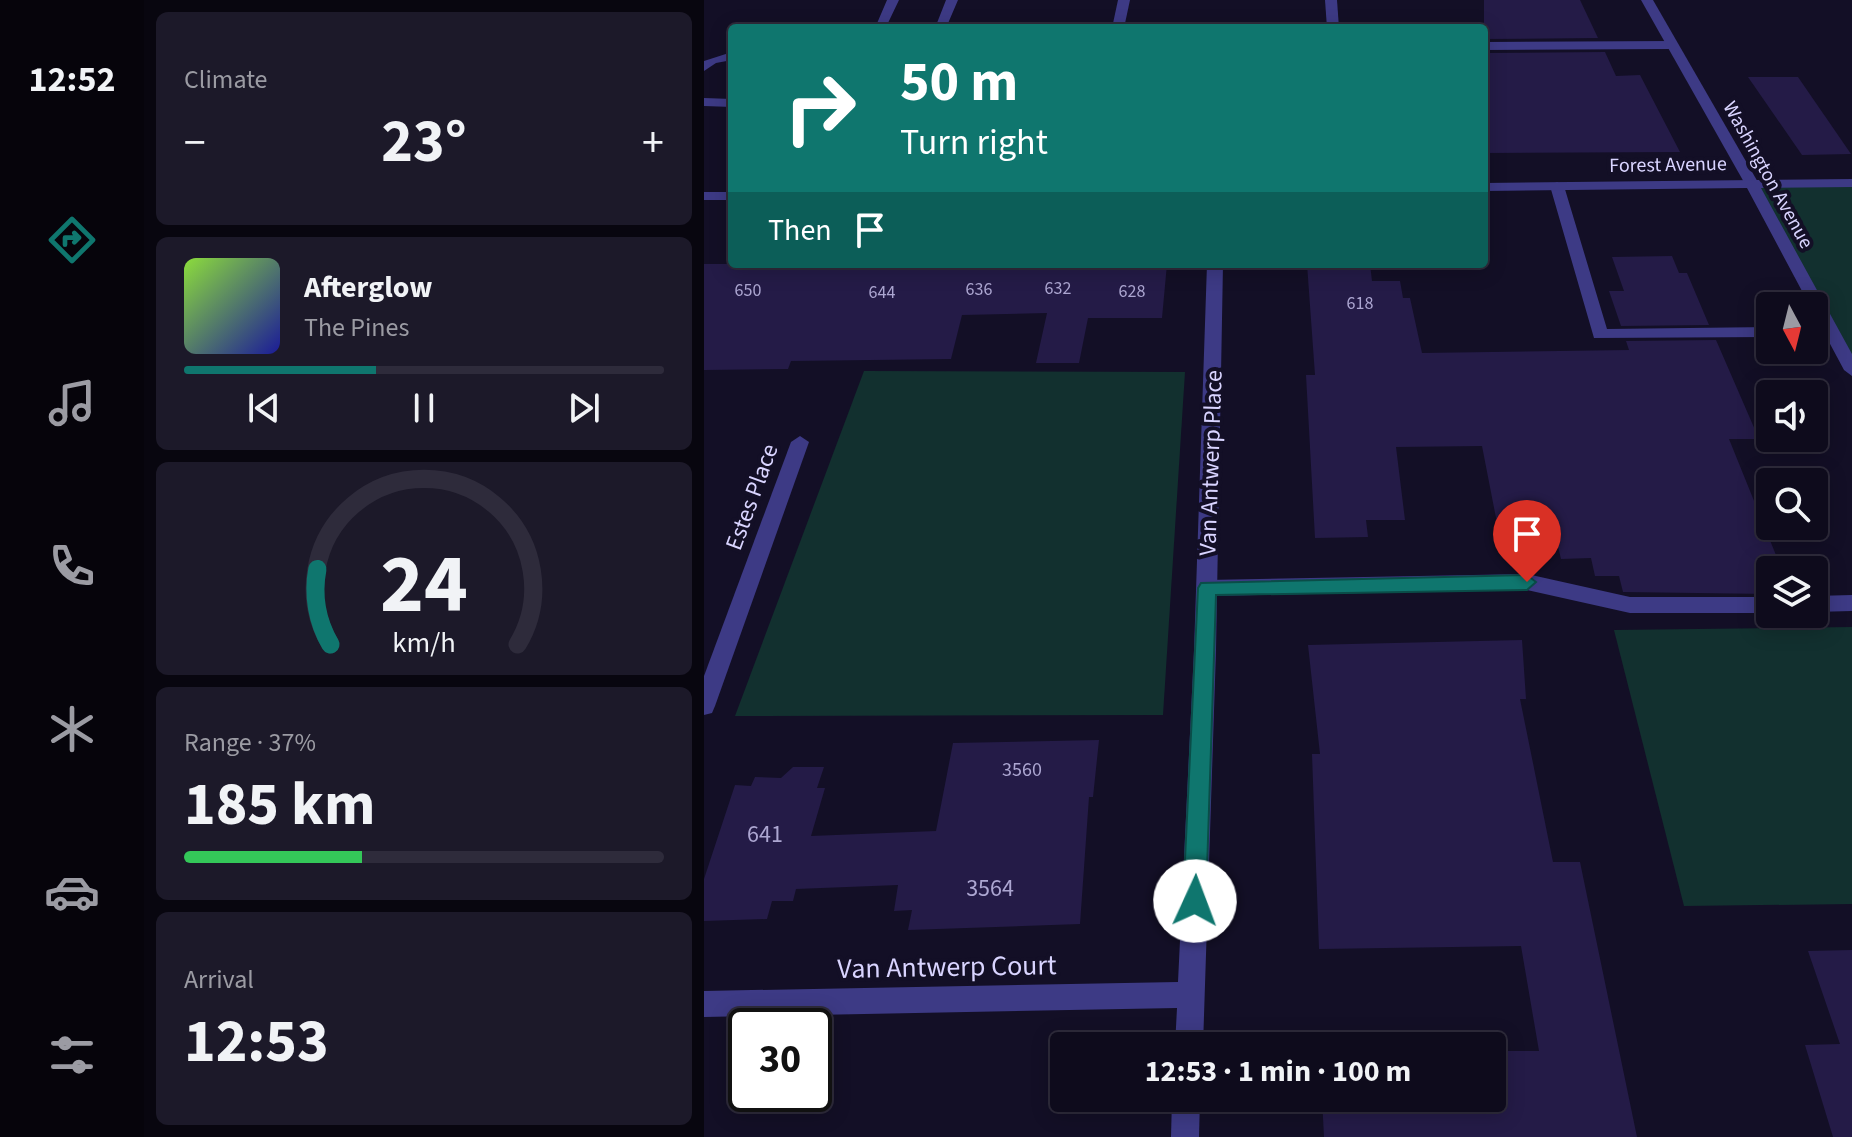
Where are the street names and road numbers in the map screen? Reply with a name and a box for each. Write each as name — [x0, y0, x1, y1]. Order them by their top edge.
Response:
street label: Washington Avenue — [1716, 96, 1820, 254]
street label: Forest Avenue — [1609, 150, 1727, 180]
street label: Van Antwerp Place — [1190, 370, 1232, 556]
street label: Estes Place — [717, 439, 787, 555]
street label: Van Antwerp Court — [837, 945, 1057, 989]

